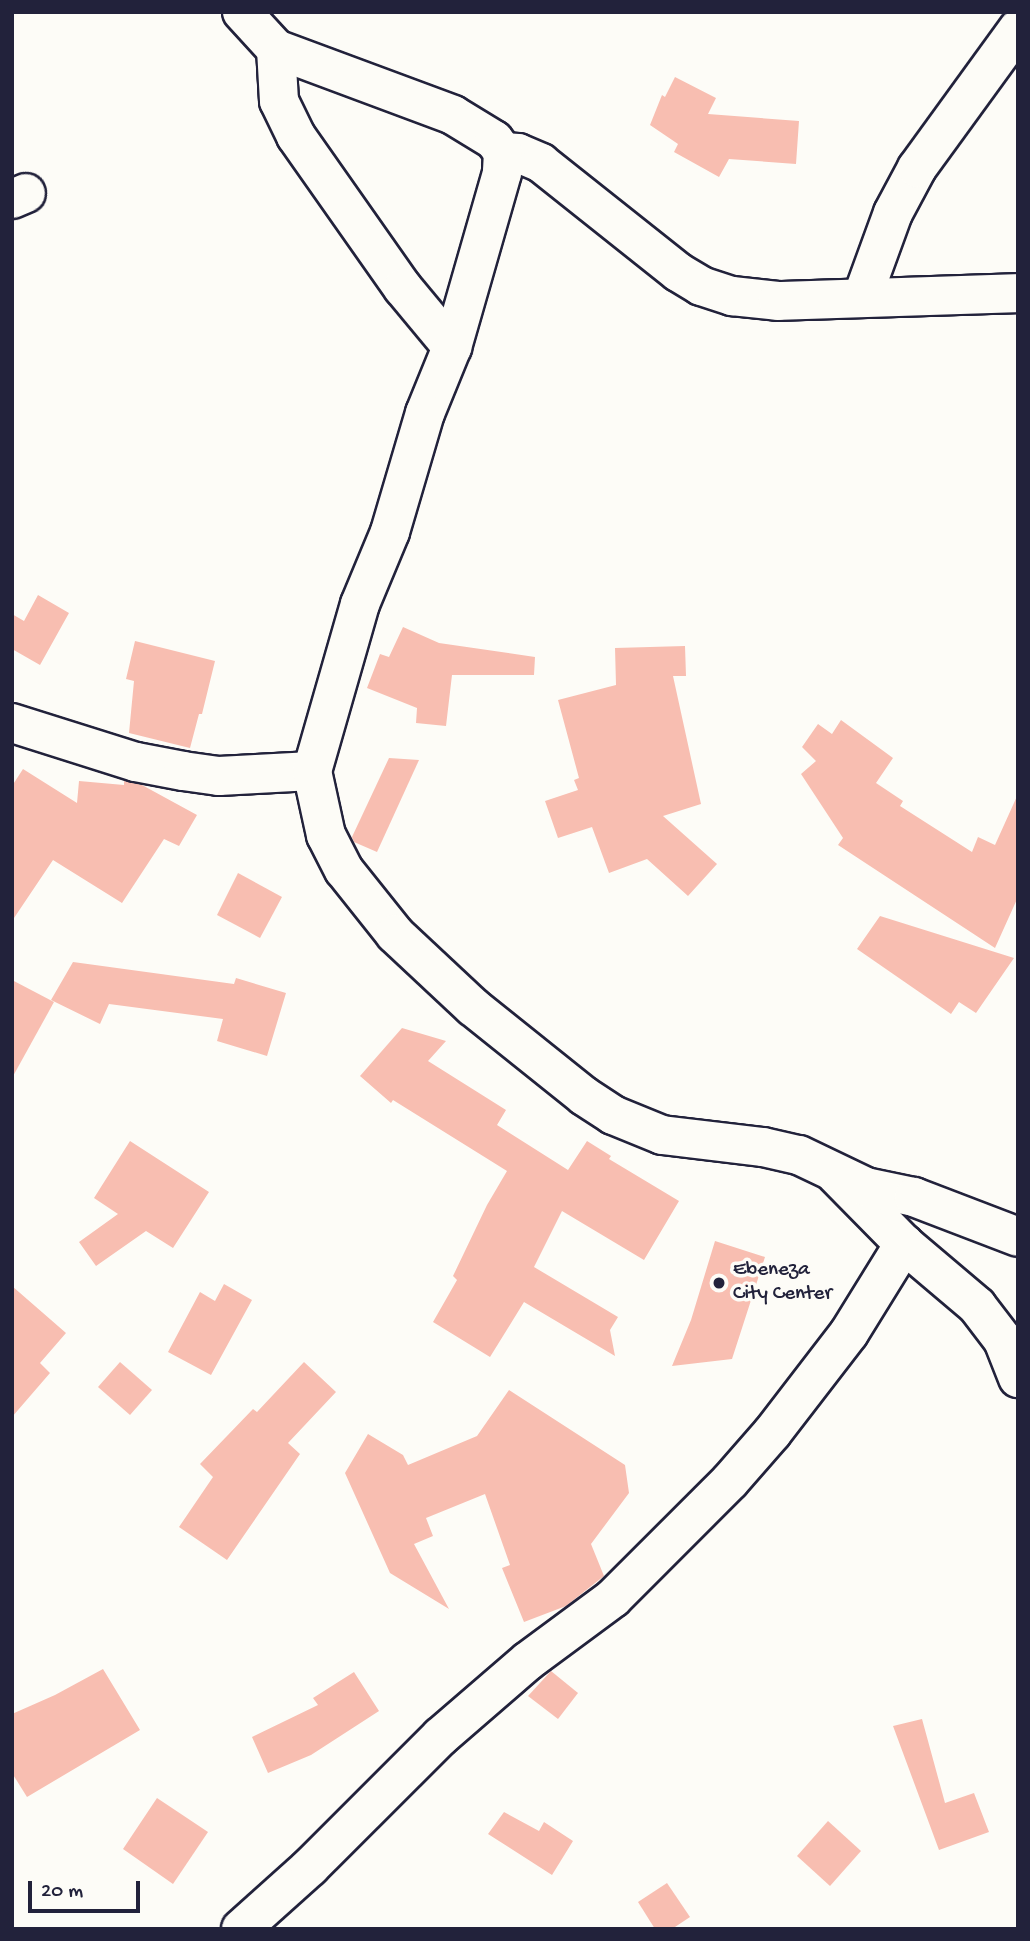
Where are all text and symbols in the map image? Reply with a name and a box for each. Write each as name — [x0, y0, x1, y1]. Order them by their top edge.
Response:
place label: Ebeneza City Center — [733, 1258, 832, 1308]
marker: Ebeneza City Center — [711, 1275, 727, 1291]
scale bar — [32, 1868, 144, 1912]
text: 20 m — [41, 1880, 83, 1905]

